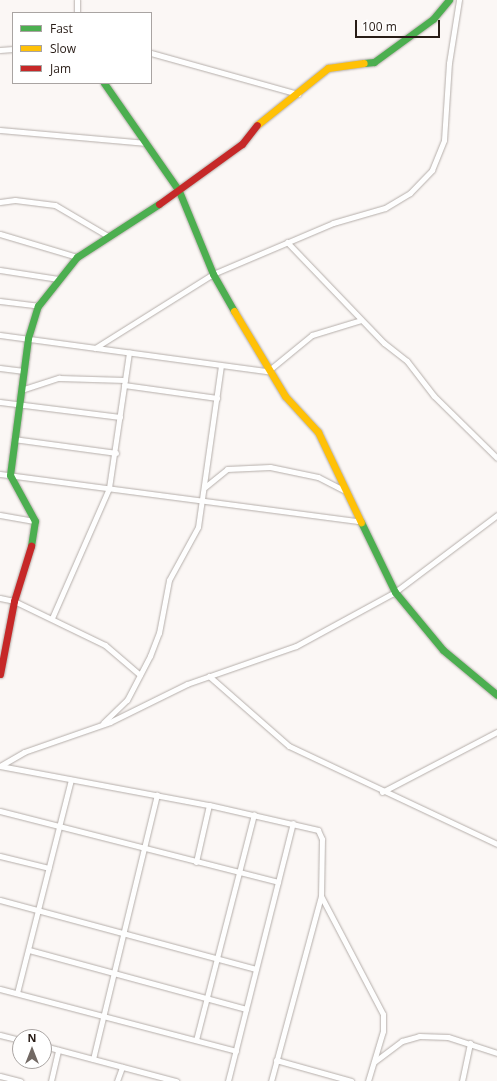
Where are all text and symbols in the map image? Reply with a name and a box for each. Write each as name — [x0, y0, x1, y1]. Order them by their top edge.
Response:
legend — [12, 12, 152, 84]
scale bar — [357, 12, 442, 38]
text: 100 m — [362, 18, 397, 35]
text: Fast — [50, 20, 73, 37]
text: Slow — [50, 40, 76, 57]
text: Jam — [50, 60, 71, 77]
north arrow — [12, 1029, 52, 1069]
text: N — [28, 1030, 36, 1045]

